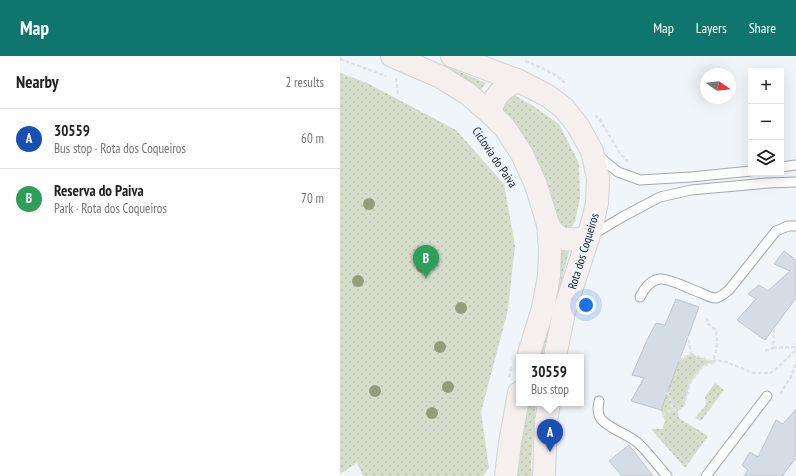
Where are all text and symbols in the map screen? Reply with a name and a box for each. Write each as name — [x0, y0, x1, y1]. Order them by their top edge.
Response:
text: Map — [20, 16, 49, 40]
text: Map — [653, 19, 674, 37]
text: Layers — [696, 19, 727, 37]
text: Share — [749, 19, 776, 37]
north arrow — [700, 68, 736, 104]
map controls — [748, 68, 784, 176]
button: + — [748, 68, 784, 104]
text: Nearby — [16, 71, 59, 93]
text: 2 results — [285, 74, 324, 91]
button: − — [748, 104, 784, 140]
text: 30559 — [54, 121, 90, 140]
street label: Ciclovia do Paiva — [469, 124, 521, 190]
text: A — [26, 130, 32, 147]
text: 60 m — [301, 130, 324, 147]
text: Bus stop · Rota dos Coqueiros — [54, 140, 186, 157]
button: layers — [748, 140, 784, 176]
text: Reserva do Paiva — [54, 181, 144, 200]
text: B — [26, 190, 32, 207]
text: 70 m — [301, 190, 324, 207]
text: Park · Rota dos Coqueiros — [54, 200, 167, 217]
street label: Rota dos Coqueiros — [564, 211, 602, 291]
pin: B — [413, 245, 439, 278]
your location — [576, 295, 596, 315]
popup — [516, 354, 584, 406]
text: 30559 — [531, 362, 567, 381]
text: Bus stop — [531, 381, 569, 398]
pin: A — [537, 419, 563, 452]

